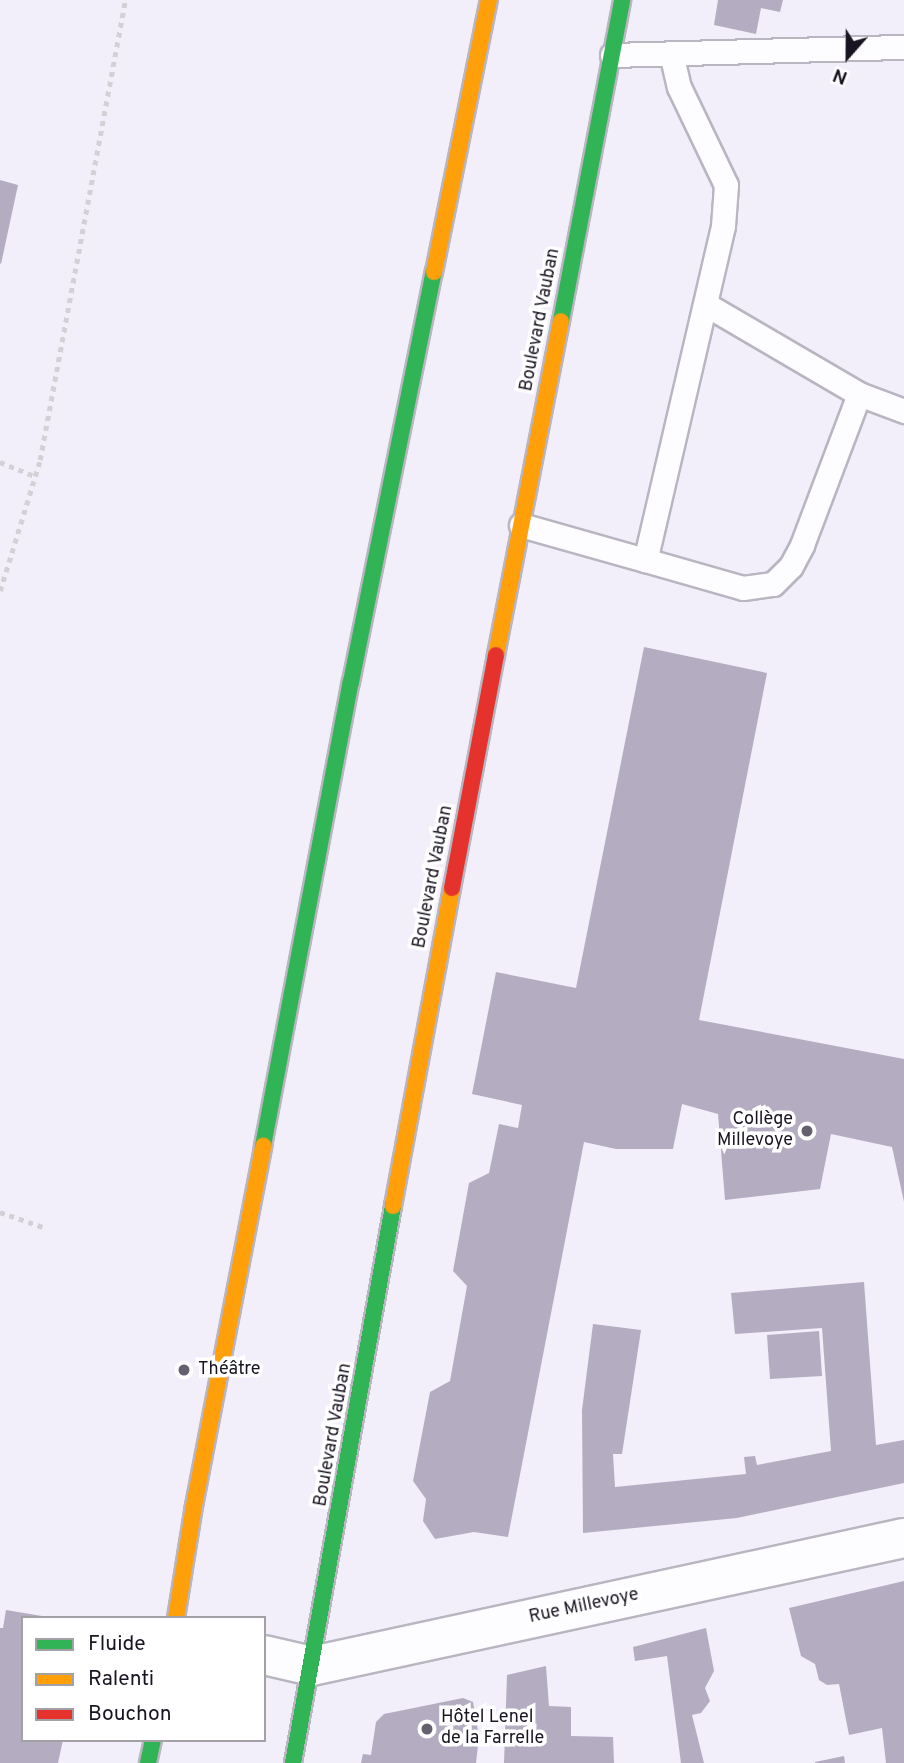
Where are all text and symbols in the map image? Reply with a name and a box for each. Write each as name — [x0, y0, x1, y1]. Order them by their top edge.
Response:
north arrow — [813, 21, 883, 91]
text: N — [830, 62, 851, 89]
street label: Boulevard Vauban — [516, 246, 566, 394]
street label: Boulevard Vauban — [409, 803, 459, 951]
place label: Collège Millevoye — [717, 1110, 793, 1152]
marker: Collège Millevoye — [799, 1123, 815, 1139]
place label: Théâtre — [198, 1359, 260, 1381]
street label: Boulevard Vauban — [311, 1361, 357, 1509]
marker: Théâtre — [176, 1362, 192, 1378]
street label: Rue Millevoye — [527, 1585, 641, 1629]
legend — [21, 1616, 266, 1742]
text: Fluide — [88, 1631, 146, 1658]
text: Ralenti — [88, 1666, 154, 1693]
text: Bouchon — [88, 1701, 171, 1728]
place label: Hôtel Lenel de la Farrelle — [441, 1708, 544, 1750]
marker: Hôtel Lenel de la Farrelle — [419, 1721, 435, 1737]

